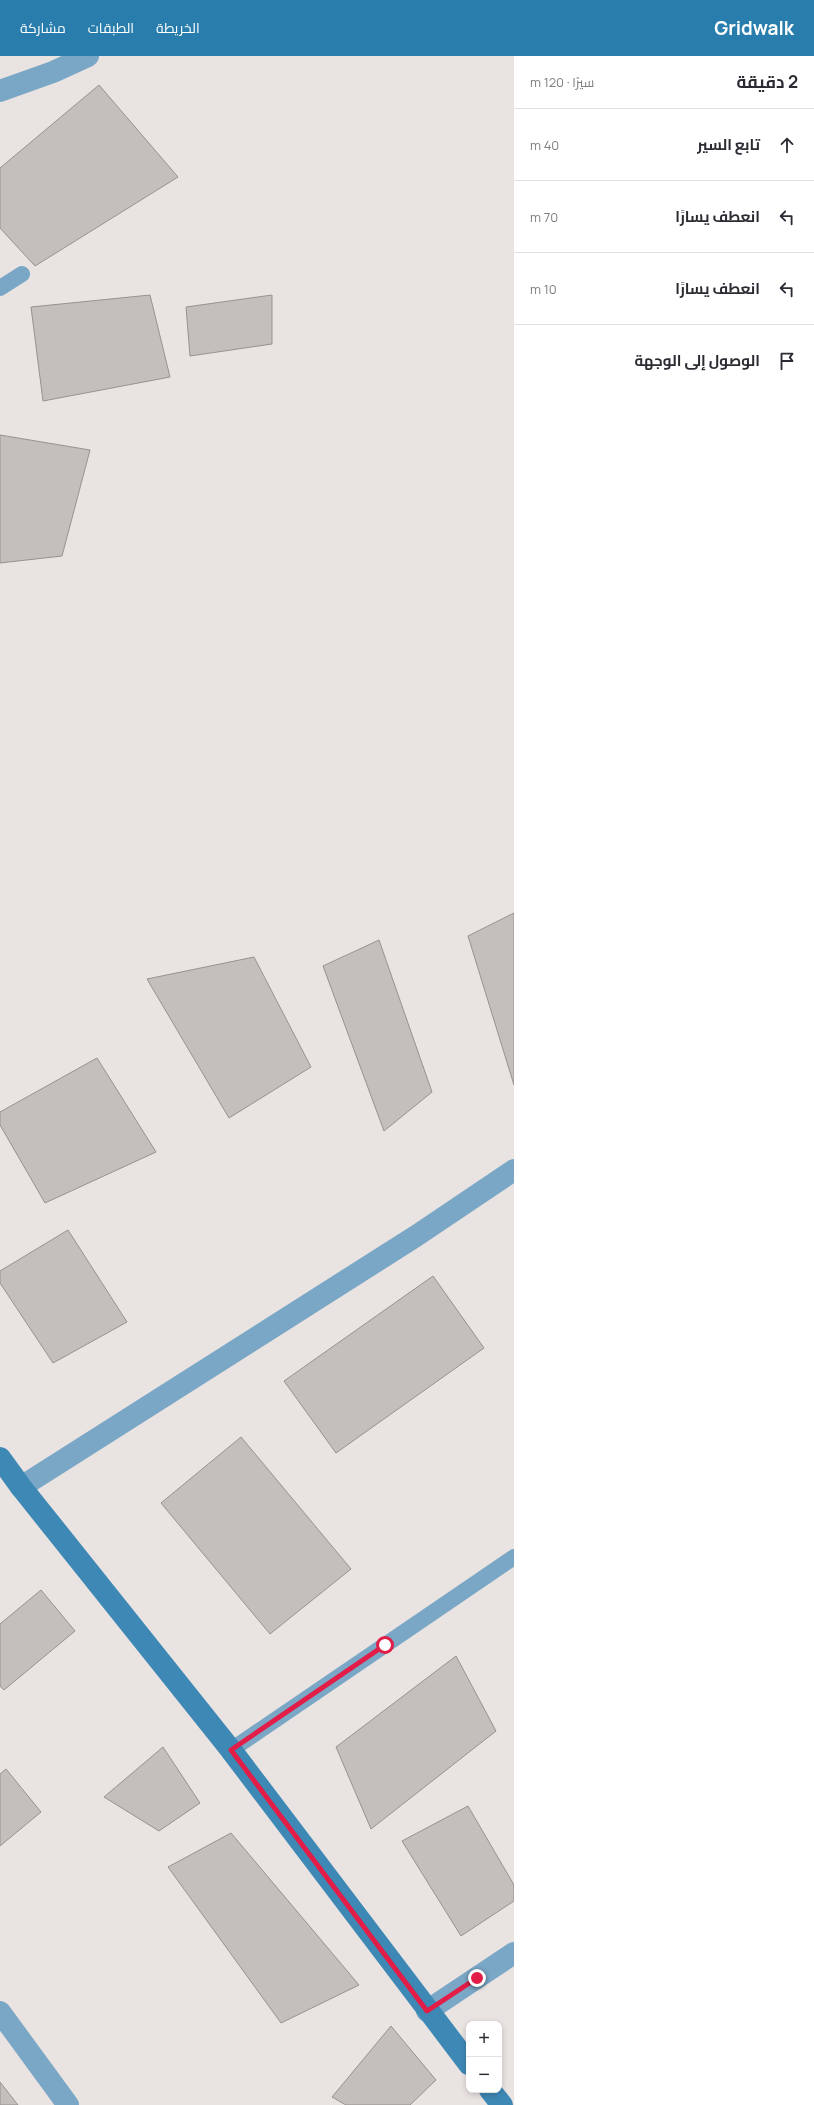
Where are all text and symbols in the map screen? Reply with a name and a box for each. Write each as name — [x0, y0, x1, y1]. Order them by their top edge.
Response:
text: Gridwalk — [714, 15, 794, 41]
text: مشاركة — [20, 18, 66, 37]
text: الطبقات — [88, 18, 134, 37]
text: الخريطة — [156, 18, 200, 37]
text: 2 دقيقة — [736, 70, 798, 93]
text: سيرًا · 120 m — [530, 73, 594, 91]
text: تابع السير — [697, 134, 760, 155]
icon: ahead — [776, 134, 798, 156]
text: 40 m — [530, 136, 559, 154]
text: انعطف يسارًا — [675, 206, 760, 227]
icon: left — [776, 206, 798, 228]
text: 70 m — [530, 208, 558, 226]
text: انعطف يسارًا — [675, 278, 760, 299]
icon: left — [776, 278, 798, 300]
text: 10 m — [530, 280, 557, 298]
text: الوصول إلى الوجهة — [634, 350, 760, 371]
icon: arrive — [776, 350, 798, 372]
route start — [376, 1636, 394, 1654]
route end — [468, 1969, 486, 1987]
map controls — [466, 2021, 502, 2093]
button: + — [466, 2021, 502, 2057]
button: − — [466, 2057, 502, 2093]

